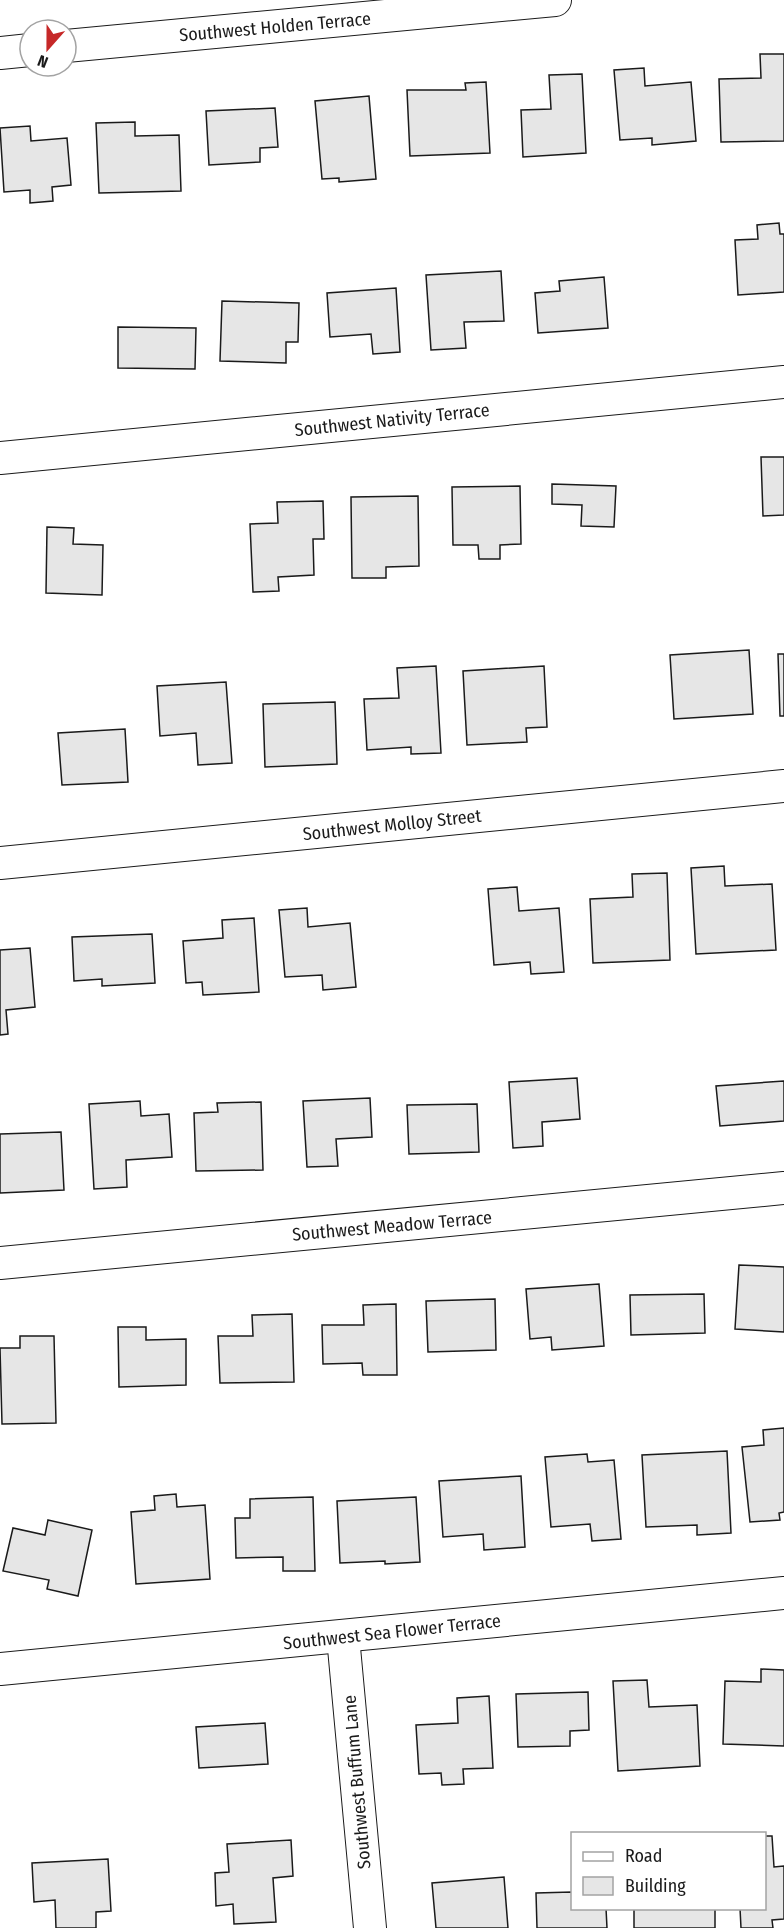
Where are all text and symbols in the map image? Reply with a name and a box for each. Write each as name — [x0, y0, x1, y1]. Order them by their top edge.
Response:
street label: Southwest Holden Terrace — [178, 8, 372, 46]
north arrow — [18, 18, 78, 78]
text: N — [35, 51, 51, 72]
street label: Southwest Nativity Terrace — [293, 399, 491, 441]
street label: Southwest Molloy Street — [302, 805, 482, 845]
street label: Southwest Meadow Terrace — [291, 1206, 493, 1246]
street label: Southwest Sea Flower Terrace — [282, 1610, 502, 1654]
street label: Southwest Buffum Lane — [338, 1694, 376, 1870]
legend — [571, 1832, 766, 1910]
text: Road — [625, 1845, 662, 1867]
text: Building — [625, 1875, 686, 1897]

